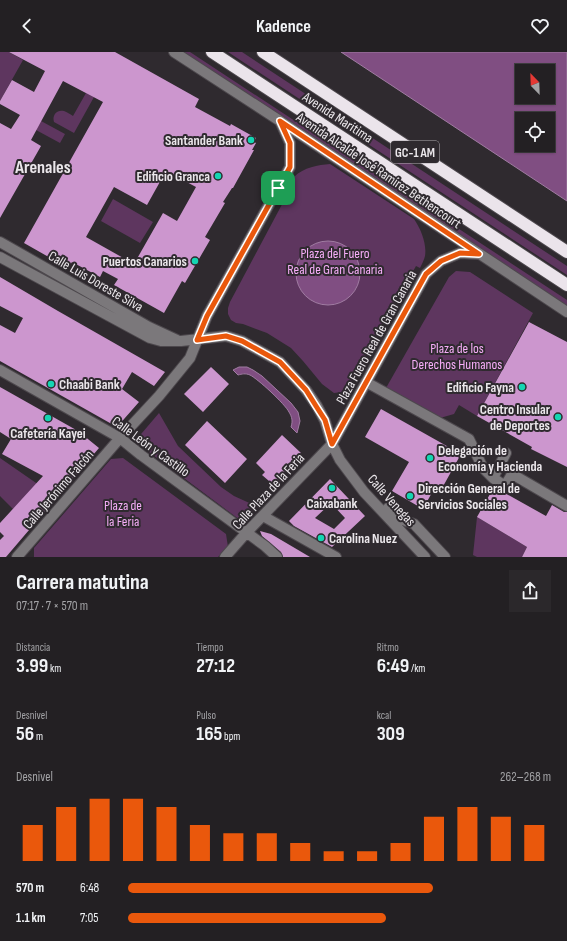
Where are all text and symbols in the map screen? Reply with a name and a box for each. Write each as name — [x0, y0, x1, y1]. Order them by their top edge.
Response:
icon: back — [16, 15, 38, 37]
icon: heart — [529, 15, 551, 37]
text: Kadence — [256, 16, 311, 37]
north arrow — [515, 64, 555, 104]
map controls — [515, 64, 555, 152]
street label: Avenida Maritima — [299, 88, 376, 146]
street label: Avenida Alcalde José Ramírez Bethencourt — [292, 108, 465, 232]
button: locate — [515, 112, 555, 152]
place label: Santander Bank — [165, 132, 243, 149]
marker: Santander Bank — [246, 135, 256, 145]
road number: GC-1 AM — [391, 141, 439, 163]
district label: Arenales — [14, 157, 71, 178]
place label: Edificio Granca — [137, 168, 210, 185]
marker: Edificio Granca — [213, 171, 223, 181]
pin — [261, 171, 295, 205]
icon: arrive — [267, 177, 289, 199]
park label: Plaza del Fuero Real de Gran Canaria — [287, 245, 383, 278]
street label: Calle Luis Doreste Silva — [45, 247, 146, 316]
place label: Puertos Canarios — [102, 253, 187, 270]
marker: Puertos Canarios — [190, 256, 200, 266]
street label: Plaza Fuero Real de Gran Canaria — [332, 267, 420, 407]
park label: Plaza de los Derechos Humanos — [412, 340, 502, 373]
place label: Chaabi Bank — [59, 376, 120, 393]
marker: Chaabi Bank — [46, 379, 56, 389]
place label: Edificio Fayna — [447, 379, 514, 396]
marker: Edificio Fayna — [517, 382, 527, 392]
place label: Centro Insular de Deportes — [480, 401, 551, 434]
street label: Calle León y Castillo — [108, 412, 193, 480]
marker: Centro Insular de Deportes — [553, 412, 563, 422]
marker: Cafetería Kayei — [43, 413, 53, 423]
place label: Cafetería Kayei — [10, 425, 86, 442]
place label: Delegación de Economía y Hacienda — [438, 442, 543, 475]
street label: Calle Jerónimo Falcón — [19, 446, 97, 532]
street label: Calle Plaza de la Feria — [229, 450, 308, 533]
marker: Delegación de Economía y Hacienda — [425, 453, 435, 463]
street label: Calle Venegas — [364, 471, 419, 530]
place label: Dirección General de Servicios Sociales — [418, 480, 520, 513]
marker: Caixabank — [327, 483, 337, 493]
marker: Dirección General de Servicios Sociales — [405, 491, 415, 501]
place label: Caixabank — [307, 495, 358, 512]
park label: Plaza de la Feria — [104, 497, 142, 530]
place label: Carolina Nuez — [329, 530, 398, 547]
marker: Carolina Nuez — [316, 533, 326, 543]
text: Carrera matutina — [16, 569, 149, 596]
button: share — [509, 570, 551, 612]
text: 07:17 · 7 × 570 m — [16, 598, 88, 614]
text: Distancia — [16, 641, 50, 654]
text: Tiempo — [196, 641, 223, 654]
text: Ritmo — [377, 641, 399, 654]
text: 3.99 — [16, 654, 48, 678]
text: 27:12 — [196, 654, 235, 678]
text: 6:49 — [377, 654, 409, 678]
text: km — [48, 662, 61, 675]
text: /km — [409, 662, 425, 675]
text: Desnivel — [16, 709, 47, 722]
text: Pulso — [196, 709, 216, 722]
text: kcal — [377, 709, 391, 722]
text: 56 — [16, 722, 34, 746]
text: 165 — [196, 722, 222, 746]
text: 309 — [377, 722, 405, 746]
text: m — [34, 730, 43, 743]
text: bpm — [222, 730, 240, 743]
text: Desnivel — [16, 769, 53, 785]
text: 262–268 m — [500, 769, 551, 785]
text: 570 m — [16, 880, 44, 896]
text: 6:48 — [80, 880, 99, 896]
text: 1.1 km — [16, 910, 46, 926]
text: 7:05 — [80, 910, 99, 926]

